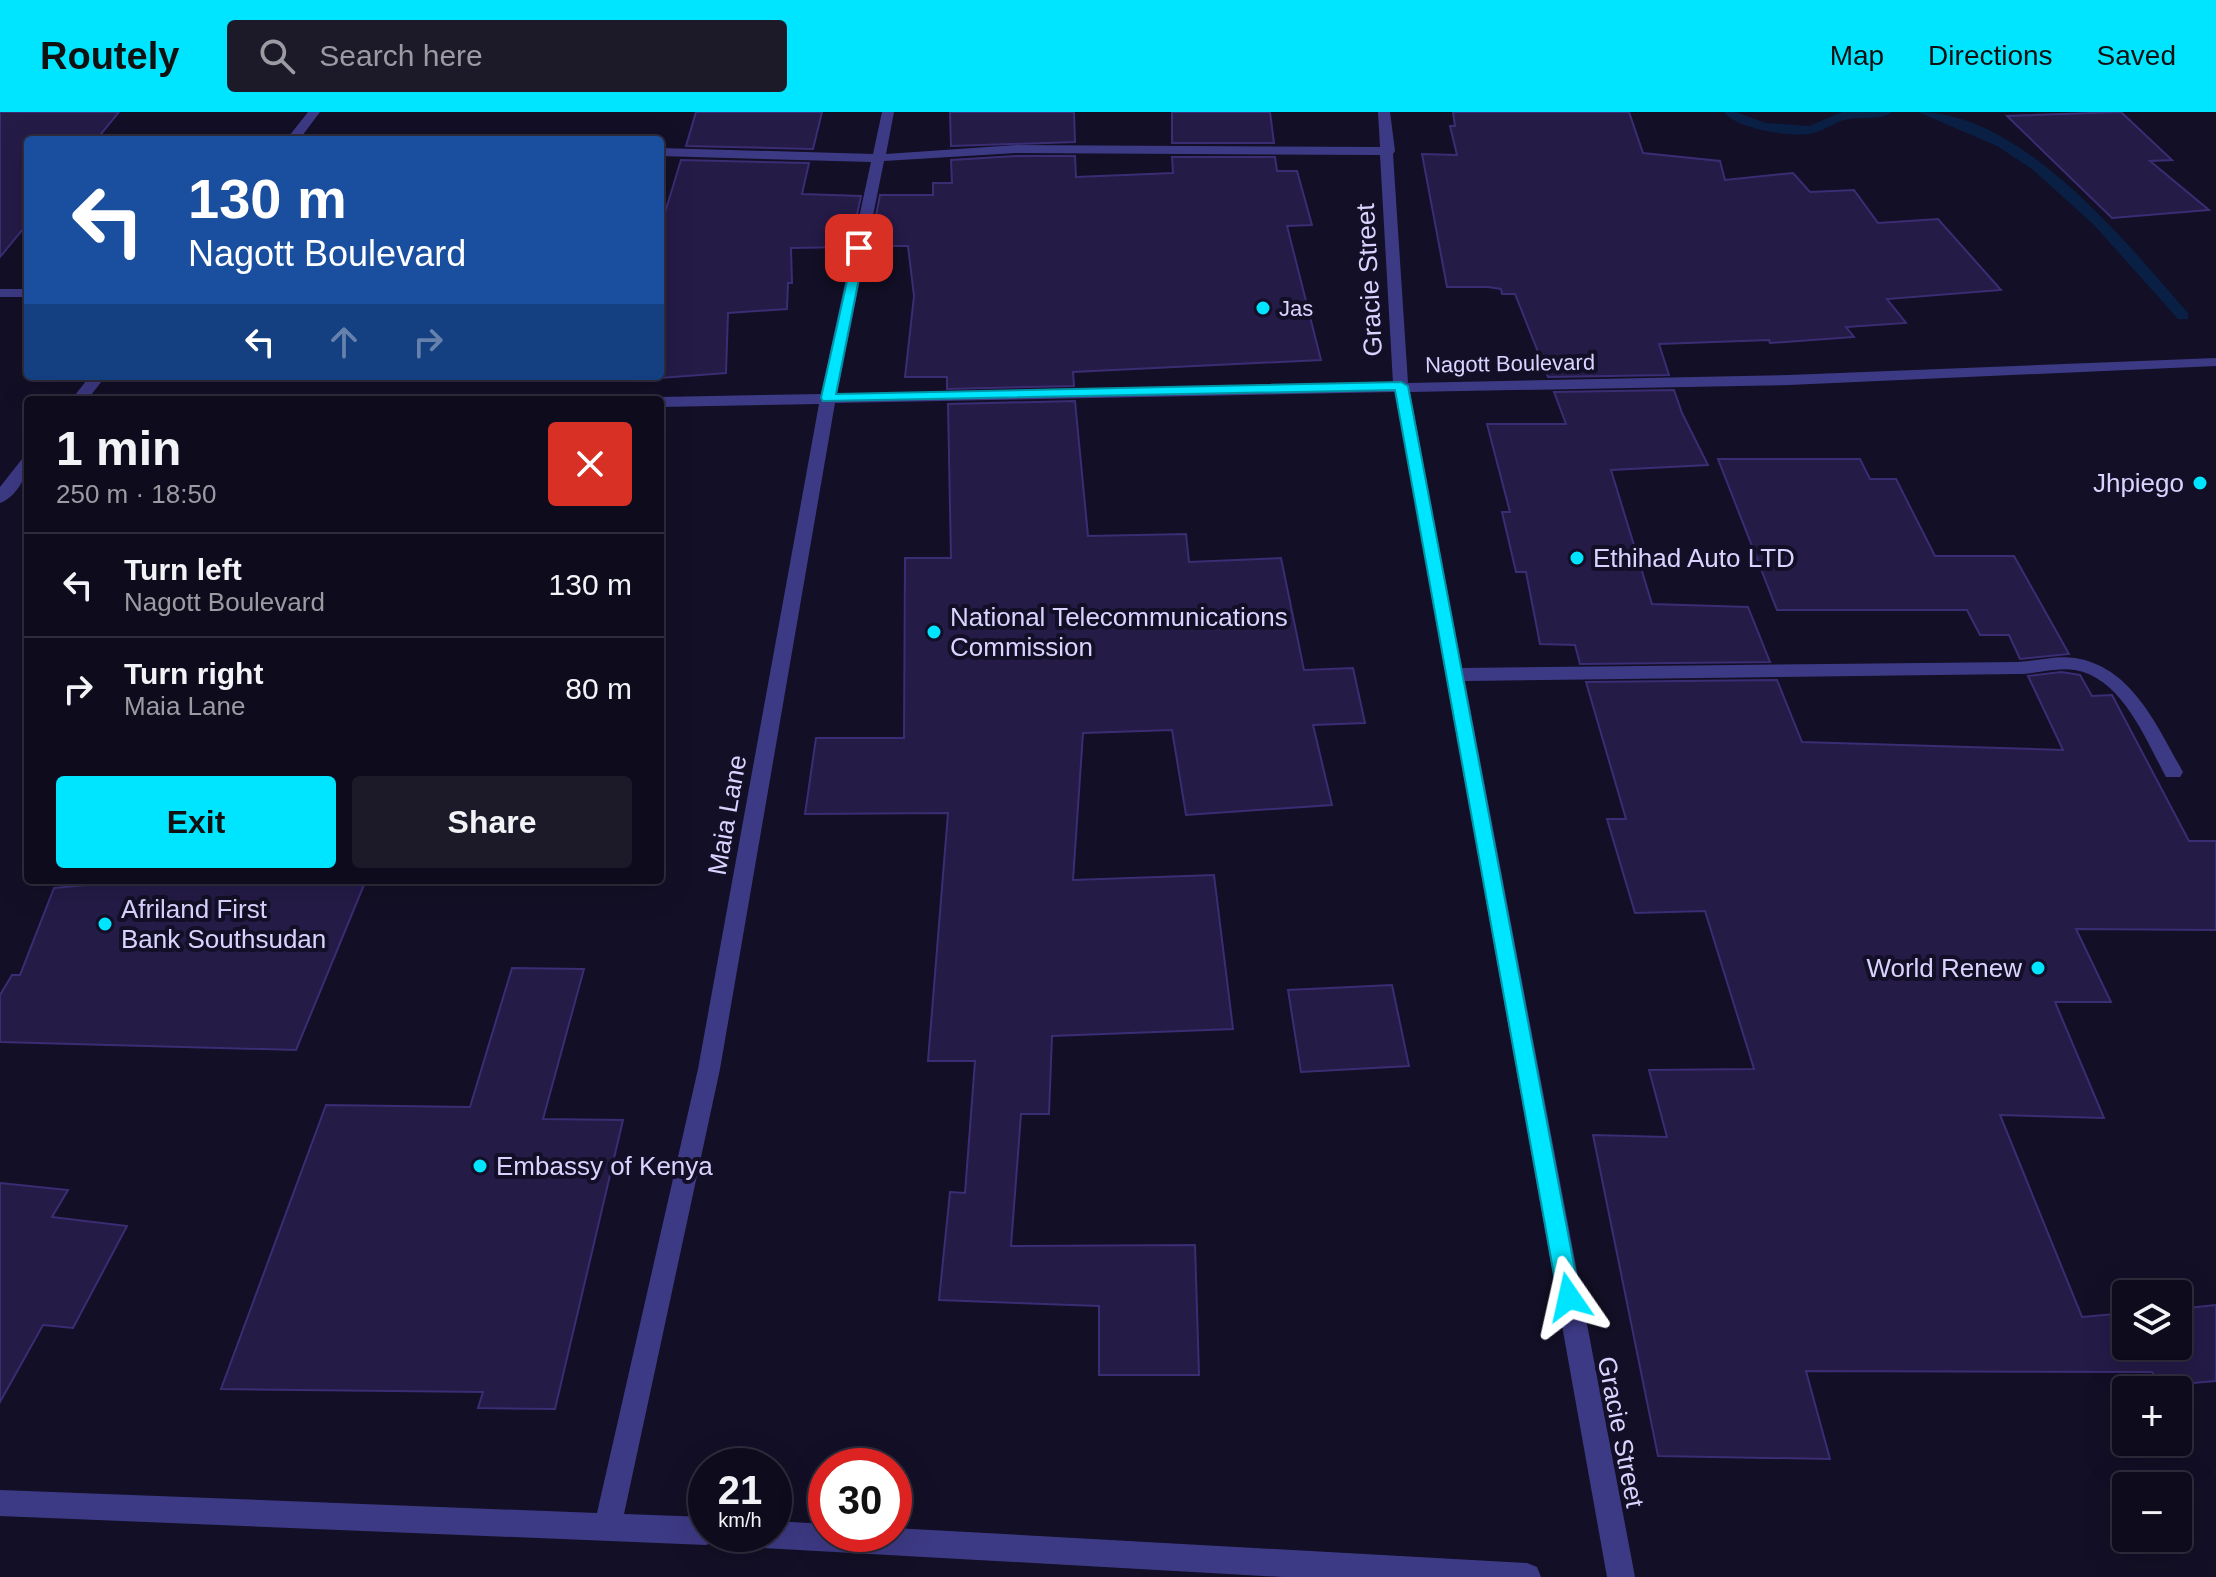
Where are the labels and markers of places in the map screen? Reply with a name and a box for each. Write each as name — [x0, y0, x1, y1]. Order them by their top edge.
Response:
pin — [825, 214, 893, 282]
place label: Jas — [1279, 296, 1313, 321]
marker: Jas — [1254, 299, 1272, 317]
place label: Jhpiego — [2093, 468, 2184, 498]
marker: Jhpiego — [2191, 474, 2209, 492]
place label: Ethihad Auto LTD — [1593, 543, 1795, 573]
marker: Ethihad Auto LTD — [1568, 549, 1586, 567]
place label: National Telecommunications Commission — [950, 602, 1288, 662]
marker: National Telecommunications Commission — [925, 623, 943, 641]
place label: Afriland First Bank Southsudan — [121, 894, 326, 954]
marker: Afriland First Bank Southsudan — [96, 915, 114, 933]
place label: World Renew — [1866, 953, 2022, 983]
marker: World Renew — [2029, 959, 2047, 977]
place label: Embassy of Kenya — [496, 1151, 713, 1181]
marker: Embassy of Kenya — [471, 1157, 489, 1175]

